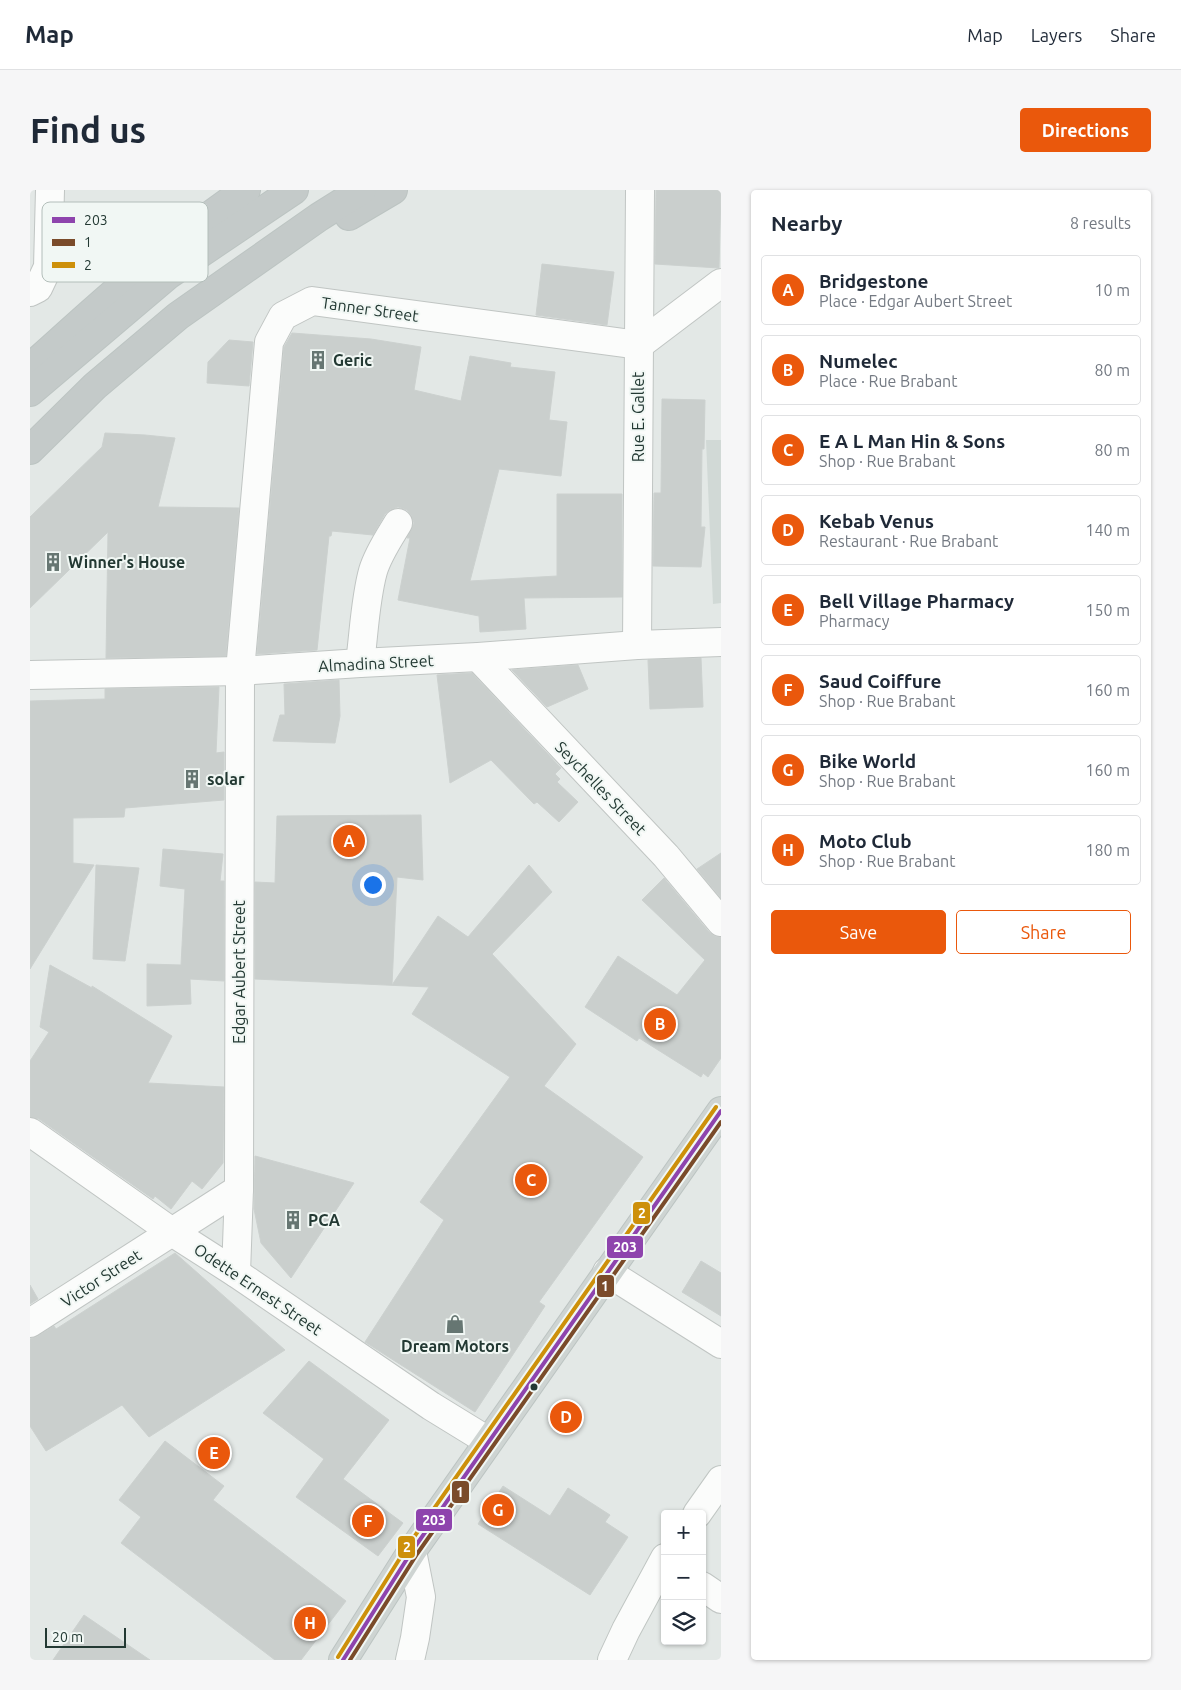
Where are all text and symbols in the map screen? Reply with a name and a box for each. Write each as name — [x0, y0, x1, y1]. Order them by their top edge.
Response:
text: Map — [25, 21, 74, 48]
text: Map — [967, 25, 1003, 45]
text: Layers — [1031, 25, 1082, 45]
text: Share — [1110, 25, 1156, 45]
button: Directions — [1020, 108, 1151, 152]
text: Find us — [30, 110, 146, 150]
legend — [42, 202, 208, 282]
text: Nearby — [771, 211, 842, 235]
text: 203 — [84, 212, 108, 228]
text: 8 results — [1070, 214, 1131, 232]
text: 1 — [84, 234, 92, 250]
text: 2 — [84, 257, 92, 273]
text: Bridgestone — [819, 270, 929, 292]
text: A — [782, 281, 794, 299]
text: 10 m — [1094, 281, 1130, 299]
text: Place · Edgar Aubert Street — [819, 292, 1012, 310]
street label: Tanner Street — [320, 293, 420, 325]
building icon: Geric — [307, 349, 329, 371]
text: Numelec — [819, 350, 898, 372]
place label: Geric — [333, 351, 372, 369]
text: B — [783, 361, 793, 379]
text: 80 m — [1094, 361, 1130, 379]
street label: Rue E. Gallet — [629, 371, 647, 462]
text: Place · Rue Brabant — [819, 372, 958, 390]
text: E A L Man Hin & Sons — [819, 430, 1005, 452]
text: C — [783, 441, 793, 459]
text: 80 m — [1094, 441, 1130, 459]
text: Shop · Rue Brabant — [819, 452, 956, 470]
text: Kebab Venus — [819, 510, 934, 532]
text: D — [782, 521, 794, 539]
text: 140 m — [1085, 521, 1130, 539]
text: Restaurant · Rue Brabant — [819, 532, 998, 550]
building icon: Winner's House — [42, 551, 64, 573]
place label: Winner's House — [68, 553, 185, 571]
text: Bell Village Pharmacy — [819, 590, 1014, 612]
text: E — [783, 601, 793, 619]
text: 150 m — [1085, 601, 1130, 619]
text: Pharmacy — [819, 612, 889, 630]
street label: Almadina Street — [318, 651, 435, 675]
text: Saud Coiffure — [819, 670, 941, 692]
text: F — [784, 681, 793, 699]
text: 160 m — [1085, 681, 1130, 699]
text: Shop · Rue Brabant — [819, 692, 956, 710]
street label: Seychelles Street — [552, 738, 651, 839]
text: Bike World — [819, 750, 916, 772]
text: G — [782, 761, 794, 779]
text: 160 m — [1085, 761, 1130, 779]
building icon: solar — [181, 768, 203, 790]
place label: solar — [207, 770, 245, 788]
text: Shop · Rue Brabant — [819, 772, 956, 790]
pin: A — [333, 822, 365, 860]
text: Moto Club — [819, 830, 912, 852]
text: H — [782, 841, 794, 859]
text: 180 m — [1085, 841, 1130, 859]
text: Shop · Rue Brabant — [819, 852, 956, 870]
your location — [360, 872, 386, 898]
street label: Edgar Aubert Street — [230, 899, 248, 1044]
button: Save — [771, 910, 946, 954]
button: Share — [956, 910, 1131, 954]
pin: B — [644, 1005, 676, 1043]
pin: C — [515, 1161, 547, 1199]
line badge: 2 — [632, 1201, 651, 1225]
text: 2 — [638, 1205, 646, 1221]
building icon: PCA — [282, 1209, 304, 1231]
place label: PCA — [308, 1211, 341, 1229]
line badge: 203 — [606, 1235, 644, 1259]
text: 203 — [613, 1239, 637, 1255]
street label: Odette Ernest Street — [191, 1240, 326, 1339]
street label: Victor Street — [58, 1245, 145, 1311]
line badge: 1 — [596, 1274, 615, 1298]
text: 1 — [601, 1278, 609, 1294]
shop icon: Dream Motors — [444, 1313, 466, 1335]
place label: Dream Motors — [401, 1337, 509, 1355]
unlabelled marker — [529, 1382, 539, 1392]
pin: D — [550, 1398, 582, 1436]
pin: E — [198, 1434, 230, 1472]
line badge: 1 — [451, 1480, 470, 1504]
text: 1 — [456, 1484, 464, 1500]
pin: G — [482, 1491, 514, 1529]
pin: F — [352, 1502, 384, 1540]
line badge: 203 — [415, 1508, 453, 1532]
map controls — [661, 1510, 706, 1645]
button: + — [661, 1510, 706, 1555]
text: 203 — [422, 1512, 446, 1528]
line badge: 2 — [397, 1535, 416, 1559]
text: 2 — [403, 1539, 411, 1555]
button: − — [661, 1555, 706, 1600]
button: layers — [661, 1600, 706, 1645]
pin: H — [294, 1604, 326, 1642]
scale bar — [45, 1625, 126, 1648]
text: 20 m — [52, 1629, 83, 1645]

